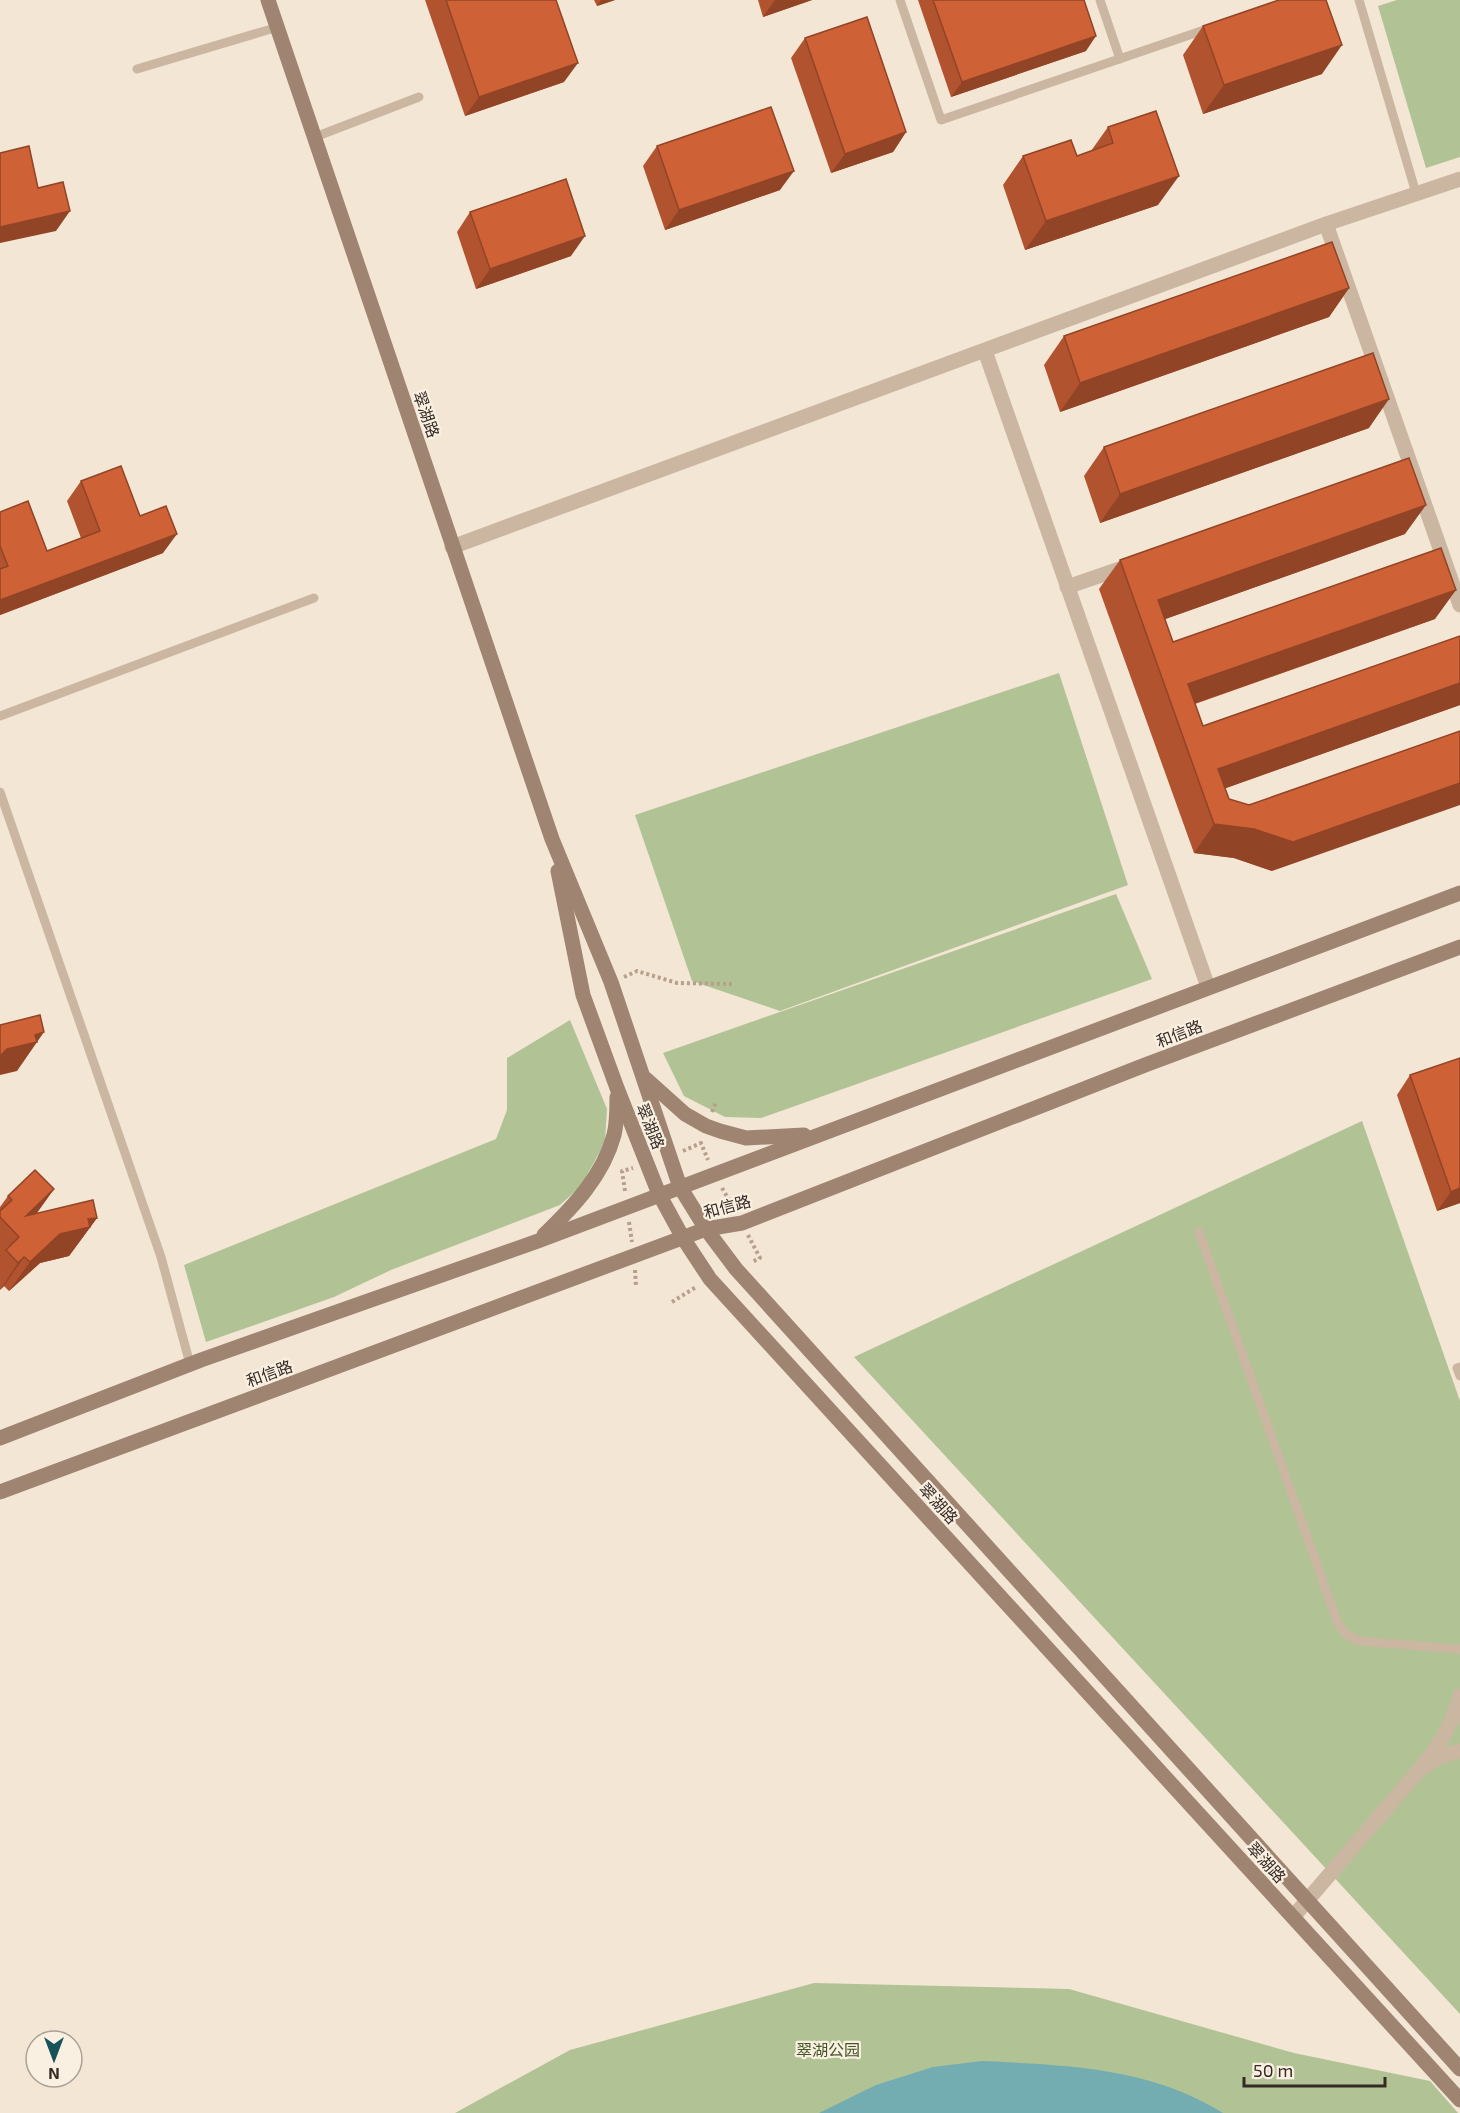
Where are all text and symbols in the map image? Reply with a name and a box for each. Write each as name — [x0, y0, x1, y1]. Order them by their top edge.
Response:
street label: 翠湖路 — [410, 388, 444, 440]
street label: 和信路 — [1153, 1016, 1205, 1050]
street label: 翠湖路 — [633, 1100, 669, 1152]
street label: 和信路 — [701, 1191, 753, 1221]
street label: 和信路 — [243, 1356, 295, 1390]
street label: 翠湖路 — [916, 1479, 962, 1527]
street label: 翠湖路 — [1244, 1838, 1290, 1886]
north arrow — [24, 2029, 84, 2089]
park label: 翠湖公园 — [796, 2040, 860, 2059]
scale bar — [1244, 2050, 1385, 2088]
text: 50 m — [1253, 2059, 1293, 2081]
text: N — [48, 2065, 60, 2084]

